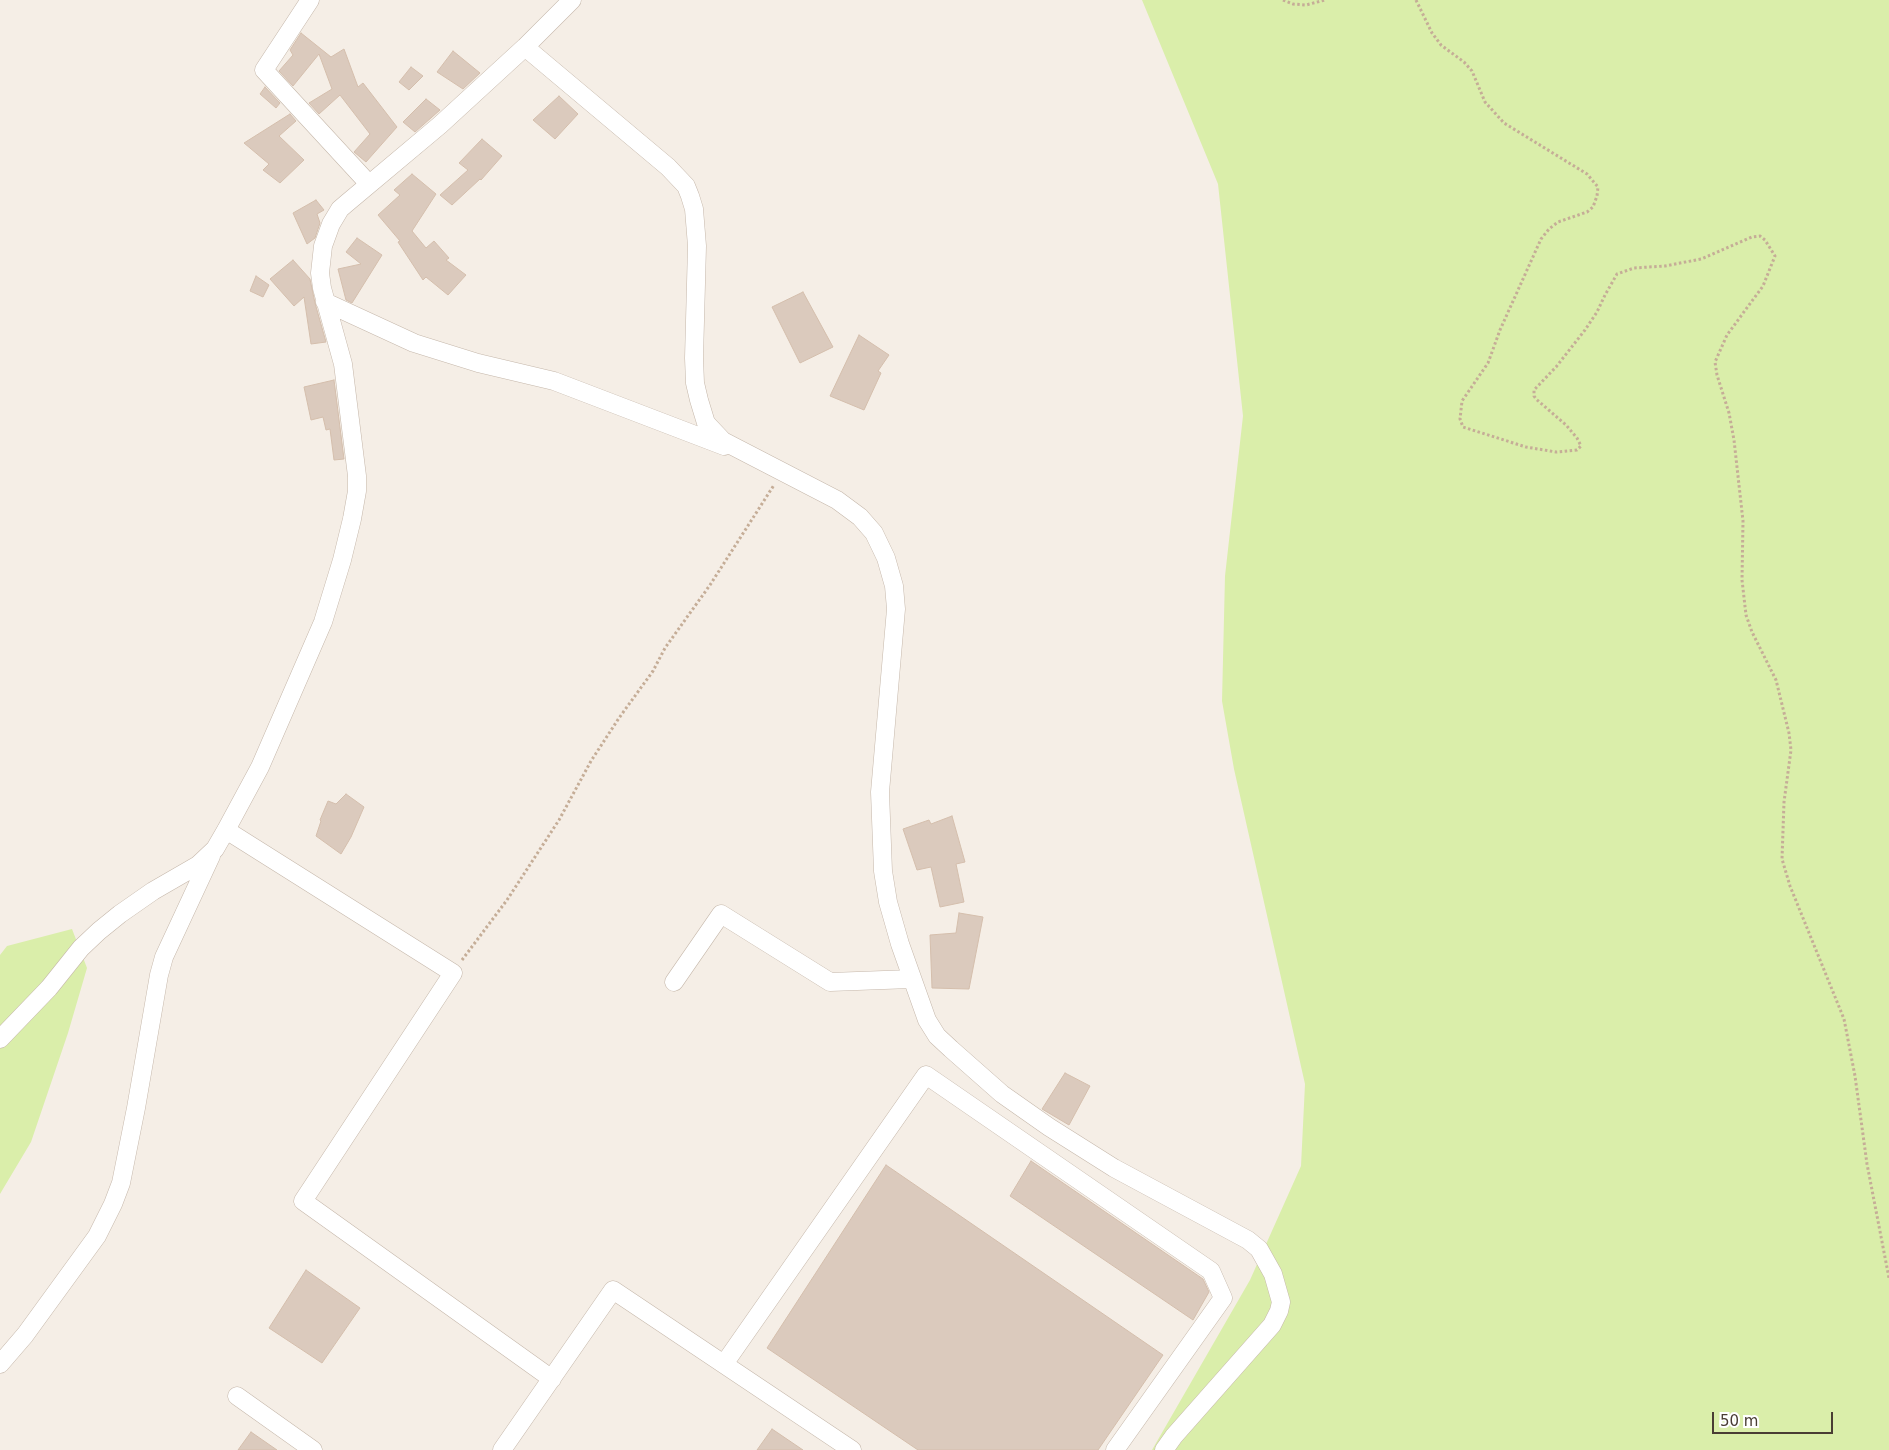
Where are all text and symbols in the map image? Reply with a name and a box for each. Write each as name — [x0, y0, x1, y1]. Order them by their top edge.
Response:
scale bar — [1714, 1402, 1835, 1434]
text: 50 m — [1720, 1412, 1758, 1430]

